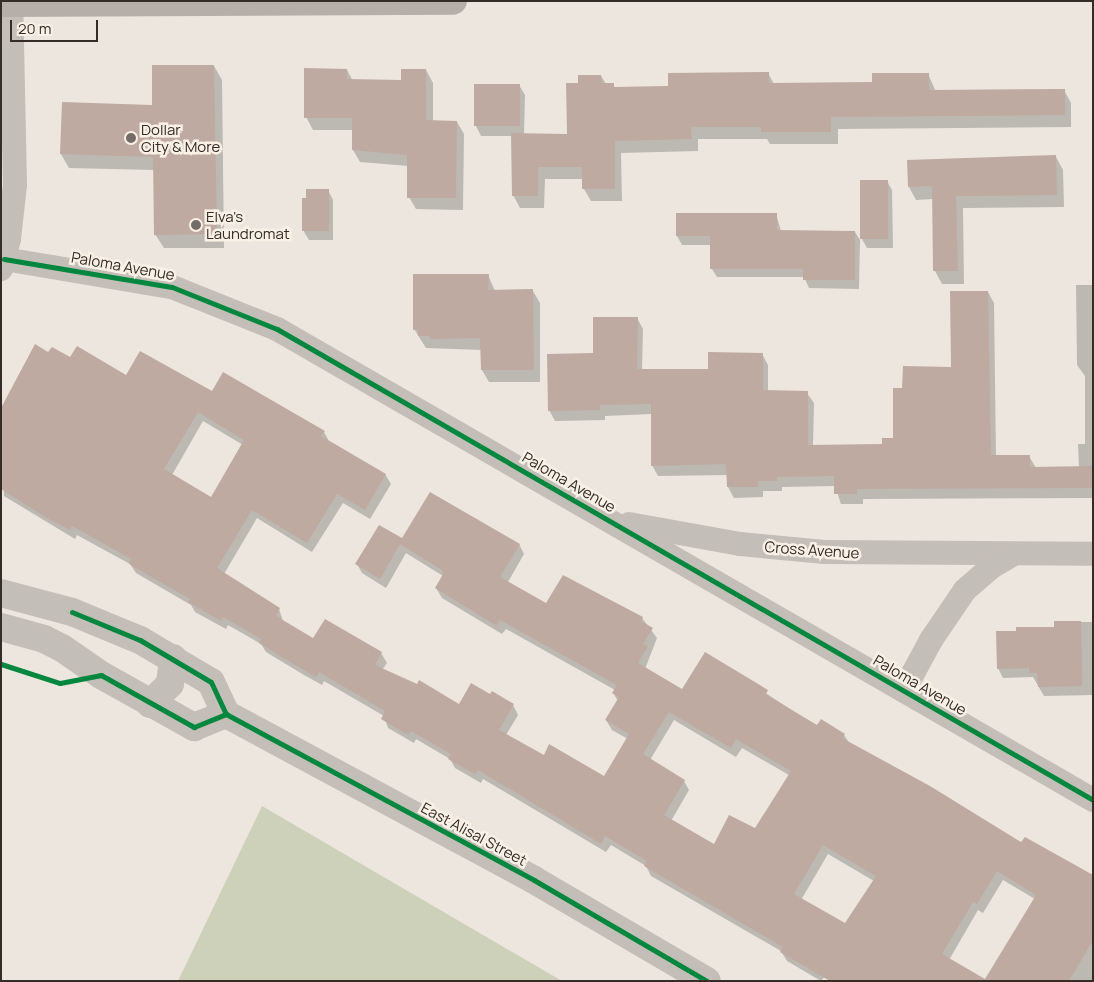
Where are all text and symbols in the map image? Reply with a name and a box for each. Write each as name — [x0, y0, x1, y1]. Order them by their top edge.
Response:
scale bar — [12, 10, 100, 42]
text: 20 m — [18, 18, 51, 39]
place label: Dollar City & More — [141, 120, 220, 155]
marker: Dollar City & More — [125, 132, 137, 144]
place label: Elva's Laundromat — [206, 207, 290, 242]
marker: Elva's Laundromat — [190, 219, 202, 231]
street label: Paloma Avenue — [70, 248, 176, 284]
street label: Paloma Avenue — [519, 448, 619, 516]
street label: Cross Avenue — [764, 538, 860, 562]
street label: Paloma Avenue — [870, 651, 970, 719]
street label: East Alisal Street — [418, 799, 530, 869]

